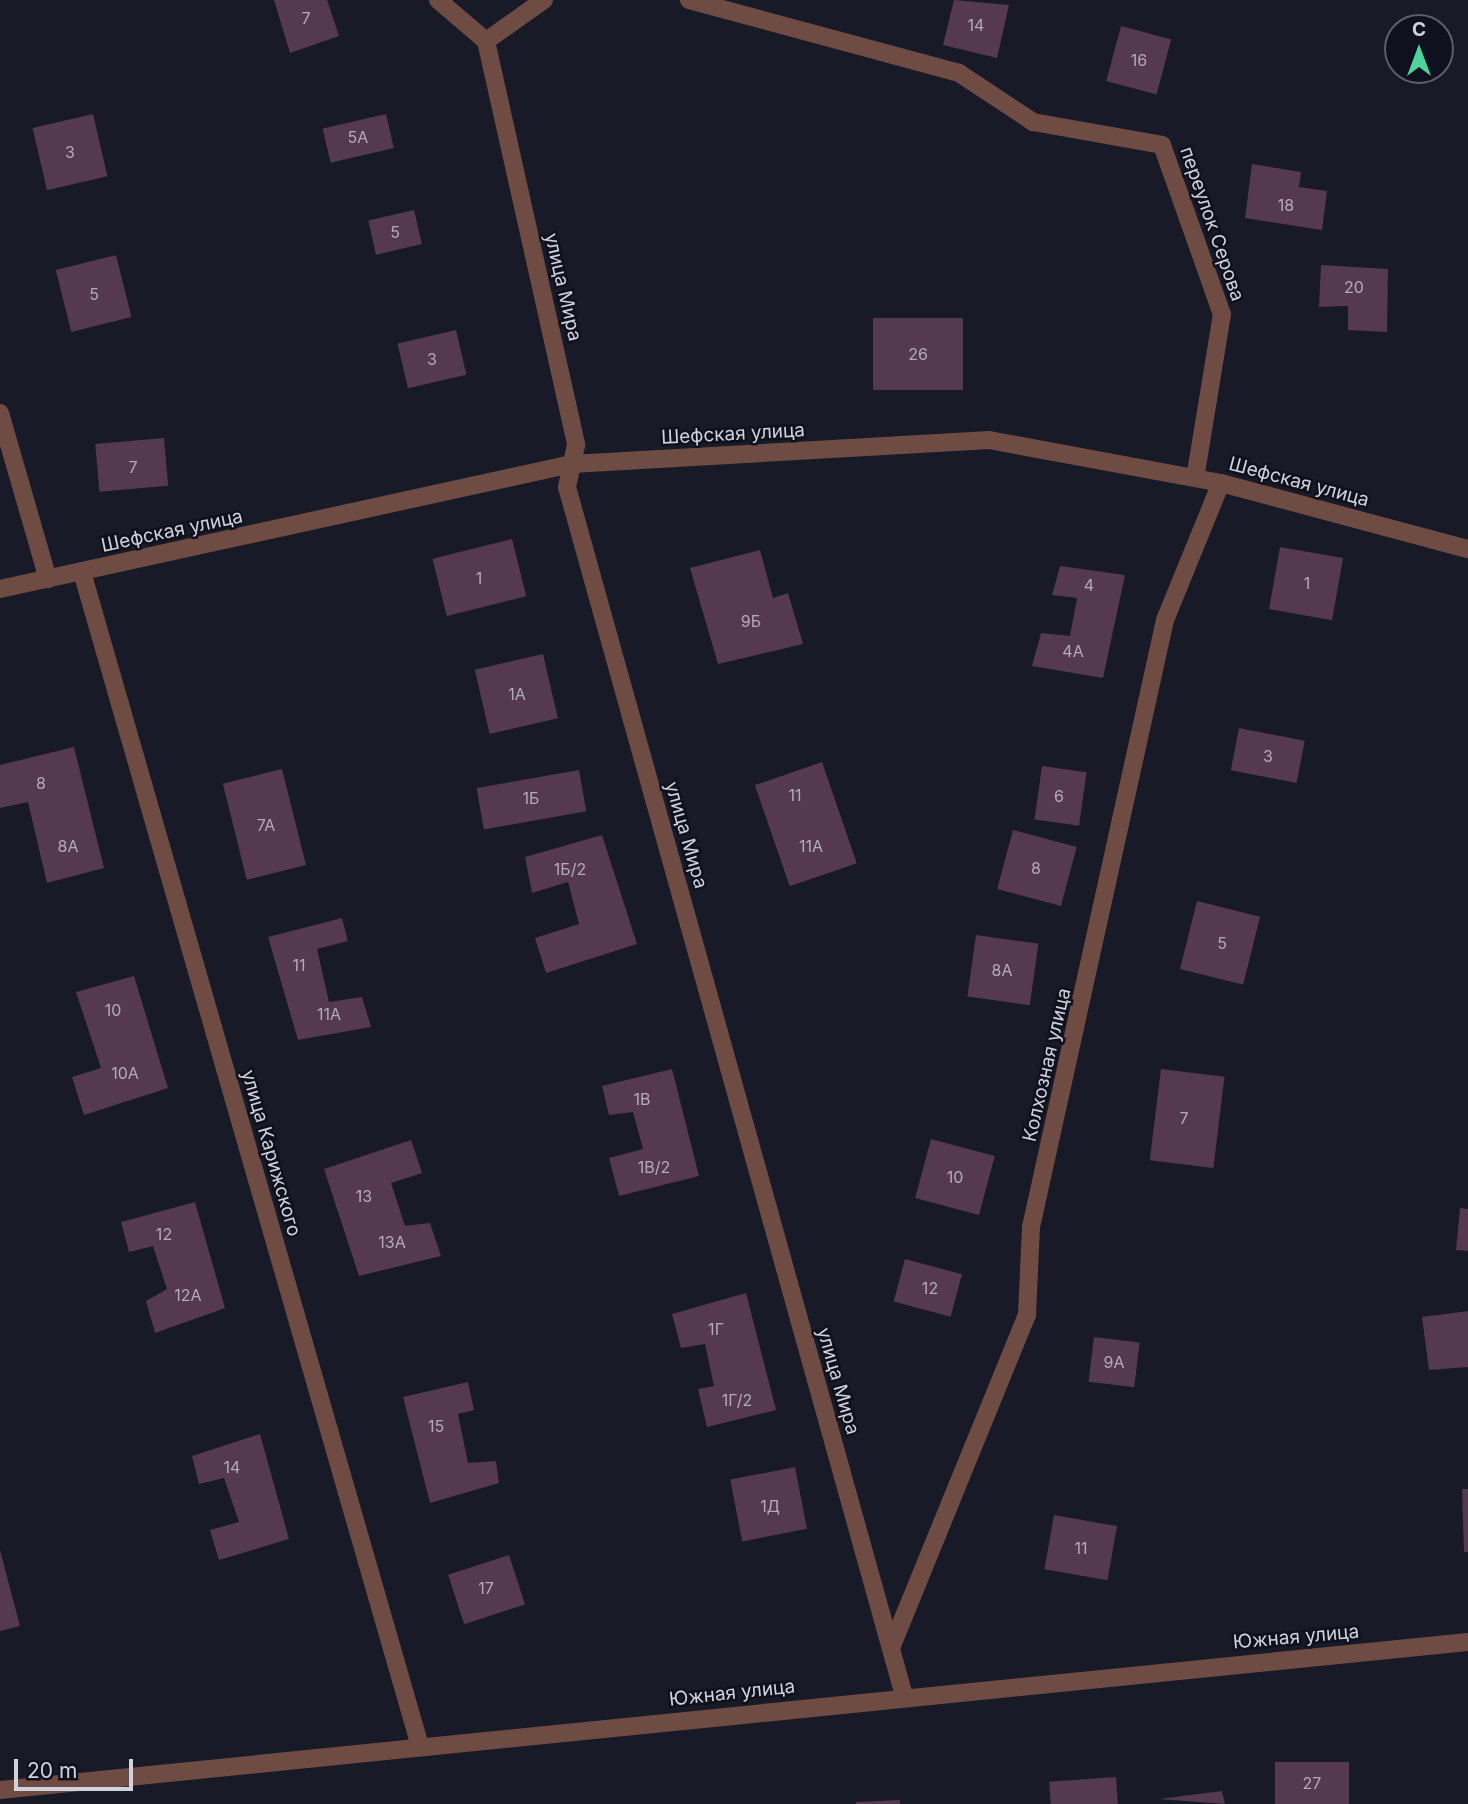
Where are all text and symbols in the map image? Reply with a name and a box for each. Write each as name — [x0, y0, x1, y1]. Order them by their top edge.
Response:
house number: 7 — [301, 8, 311, 28]
north arrow — [1384, 14, 1454, 84]
house number: 14 — [968, 15, 984, 35]
text: С — [1412, 18, 1426, 41]
house number: 16 — [1131, 50, 1147, 70]
house number: 5А — [348, 127, 368, 147]
house number: 3 — [65, 142, 75, 162]
street label: переулок Серова — [1175, 144, 1249, 304]
house number: 18 — [1278, 195, 1294, 215]
house number: 5 — [390, 222, 400, 242]
street label: улица Мира — [539, 231, 587, 343]
house number: 20 — [1344, 277, 1364, 297]
house number: 5 — [89, 284, 99, 304]
house number: 26 — [908, 344, 928, 364]
house number: 3 — [427, 349, 437, 369]
street label: Шефская улица — [660, 419, 806, 449]
street label: Шефская улица — [1226, 452, 1372, 512]
house number: 7 — [128, 457, 138, 477]
street label: Шефская улица — [99, 505, 245, 557]
house number: 1 — [476, 568, 482, 588]
house number: 1 — [1304, 573, 1310, 593]
house number: 4 — [1084, 575, 1094, 595]
house number: 9Б — [741, 611, 761, 631]
house number: 4А — [1062, 641, 1084, 661]
house number: 1А — [508, 684, 526, 704]
house number: 3 — [1263, 746, 1273, 766]
house number: 8 — [36, 773, 46, 793]
street label: улица Мира — [660, 779, 712, 891]
house number: 11 — [788, 785, 802, 805]
house number: 6 — [1054, 786, 1064, 806]
house number: 1Б — [523, 788, 539, 808]
house number: 7А — [257, 815, 275, 835]
house number: 8А — [58, 836, 78, 856]
house number: 11А — [799, 836, 823, 856]
house number: 8 — [1031, 858, 1041, 878]
house number: 1Б/2 — [554, 859, 586, 879]
house number: 5 — [1217, 933, 1227, 953]
house number: 11 — [292, 955, 306, 975]
house number: 8А — [992, 960, 1012, 980]
street label: Колхозная улица — [1018, 986, 1076, 1144]
house number: 10 — [105, 1000, 121, 1020]
house number: 11А — [317, 1004, 341, 1024]
house number: 10А — [111, 1063, 139, 1083]
street label: улица Карижского — [236, 1067, 306, 1239]
house number: 1В — [634, 1089, 650, 1109]
house number: 7 — [1179, 1108, 1189, 1128]
house number: 1В/2 — [638, 1157, 670, 1177]
house number: 10 — [947, 1167, 963, 1187]
house number: 13 — [356, 1186, 372, 1206]
house number: 12 — [156, 1224, 172, 1244]
house number: 13А — [378, 1232, 406, 1252]
house number: 12 — [922, 1278, 938, 1298]
house number: 12А — [174, 1285, 202, 1305]
house number: 1Г — [708, 1319, 724, 1339]
street label: улица Мира — [812, 1325, 864, 1437]
house number: 9А — [1104, 1352, 1124, 1372]
house number: 1Г/2 — [722, 1390, 752, 1410]
house number: 15 — [428, 1416, 444, 1436]
house number: 14 — [224, 1457, 240, 1477]
house number: 1Д — [760, 1496, 780, 1516]
house number: 11 — [1074, 1538, 1088, 1558]
house number: 17 — [478, 1578, 494, 1598]
street label: Южная улица — [1232, 1620, 1360, 1654]
street label: Южная улица — [668, 1675, 796, 1711]
scale bar — [18, 1744, 136, 1788]
text: 20 m — [27, 1758, 77, 1783]
house number: 27 — [1303, 1773, 1321, 1793]

